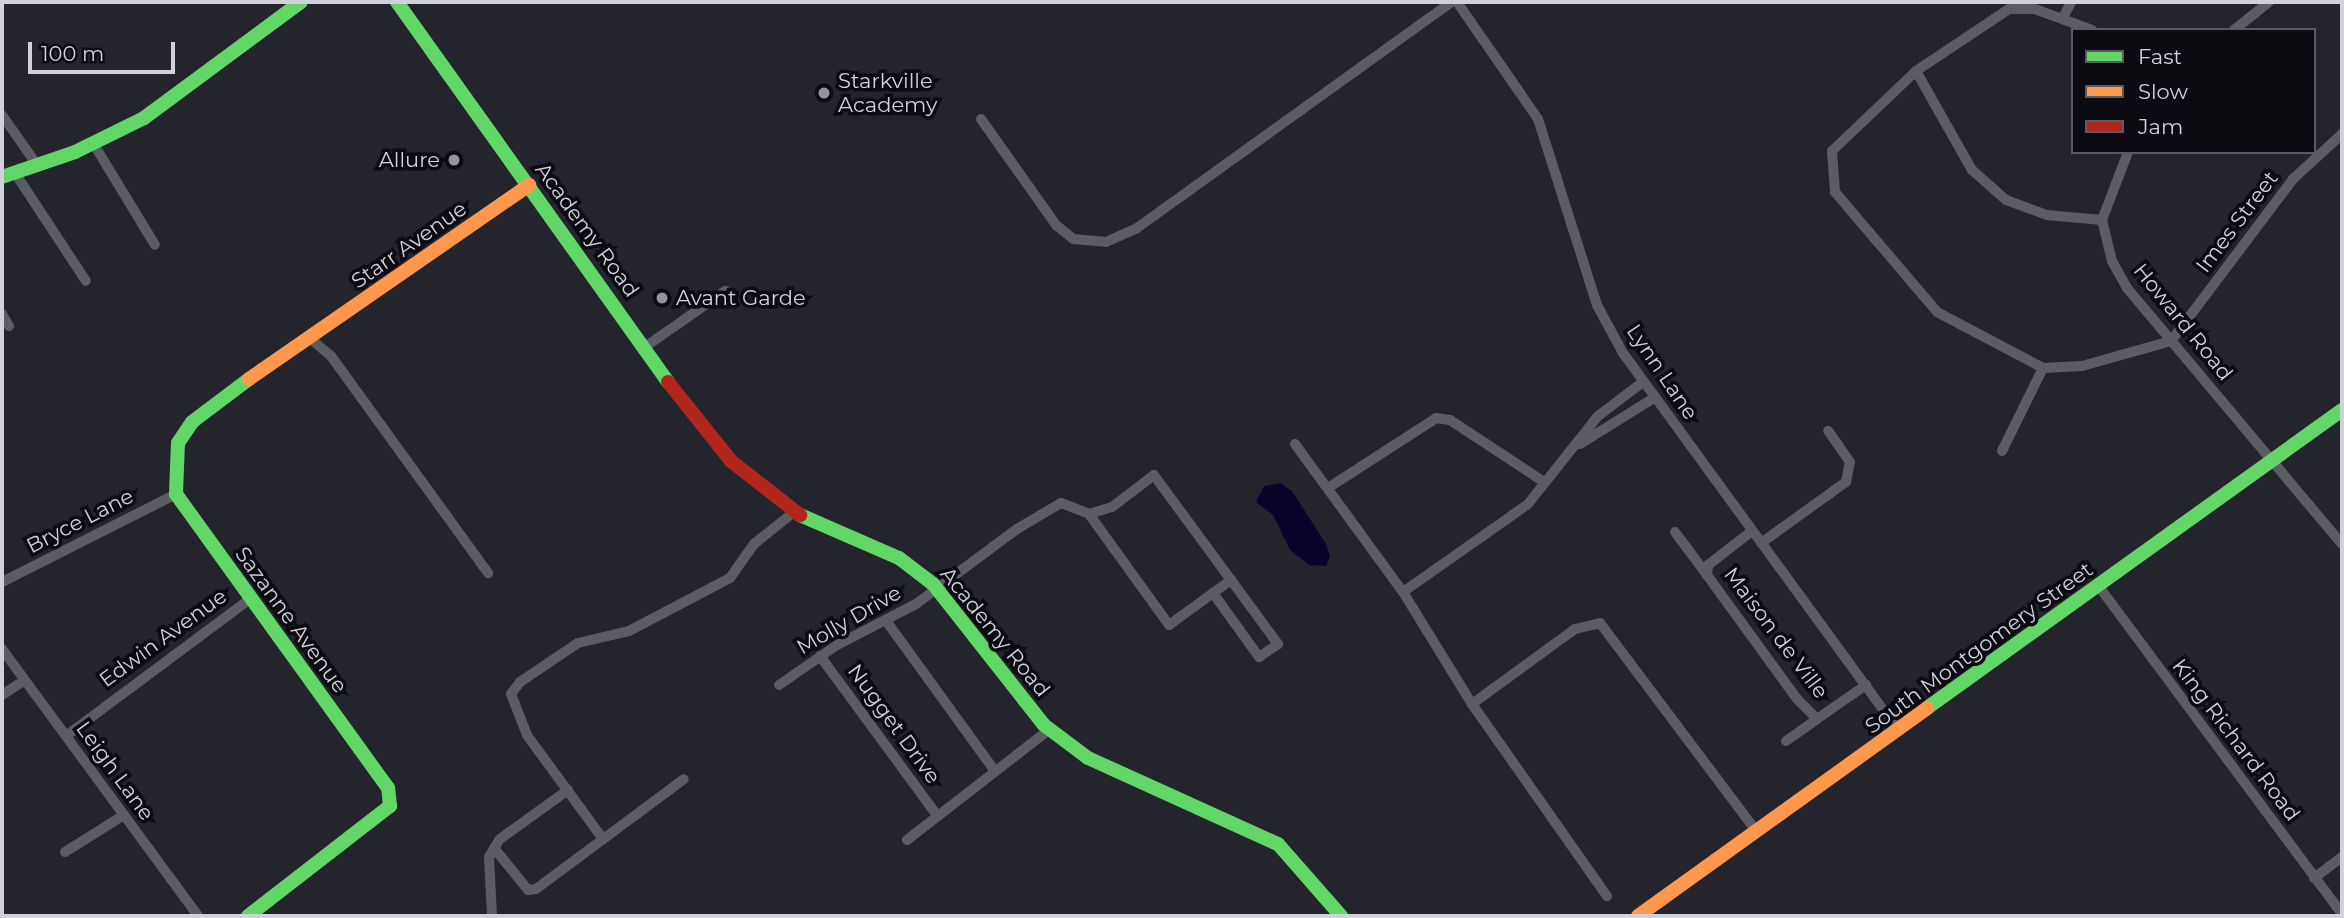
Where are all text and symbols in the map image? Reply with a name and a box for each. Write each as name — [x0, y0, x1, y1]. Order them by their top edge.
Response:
scale bar — [32, 28, 178, 72]
legend — [2071, 28, 2316, 154]
text: 100 m — [41, 41, 104, 66]
text: Fast — [2138, 44, 2182, 69]
place label: Starkville Academy — [838, 68, 937, 118]
text: Slow — [2138, 79, 2188, 104]
marker: Starkville Academy — [816, 85, 832, 101]
text: Jam — [2138, 114, 2183, 139]
place label: Allure — [379, 147, 440, 173]
marker: Allure — [446, 152, 462, 168]
street label: Academy Road — [530, 158, 644, 302]
street label: Imes Street — [2191, 166, 2283, 278]
street label: Starr Avenue — [347, 196, 471, 294]
street label: Howard Road — [2128, 258, 2238, 386]
place label: Avant Garde — [676, 285, 806, 311]
marker: Avant Garde — [654, 290, 670, 306]
street label: Lynn Lane — [1621, 320, 1703, 424]
street label: Bryce Lane — [22, 483, 138, 559]
street label: Sazanne Avenue — [230, 542, 352, 698]
street label: South Montgomery Street — [1860, 557, 2098, 739]
street label: Academy Road — [935, 562, 1055, 702]
street label: Maison de Ville — [1719, 563, 1833, 703]
street label: Molly Drive — [792, 580, 906, 660]
street label: Edwin Avenue — [94, 583, 232, 693]
street label: King Richard Road — [2167, 654, 2305, 826]
street label: Nugget Drive — [842, 659, 946, 789]
street label: Leigh Lane — [71, 717, 159, 825]

